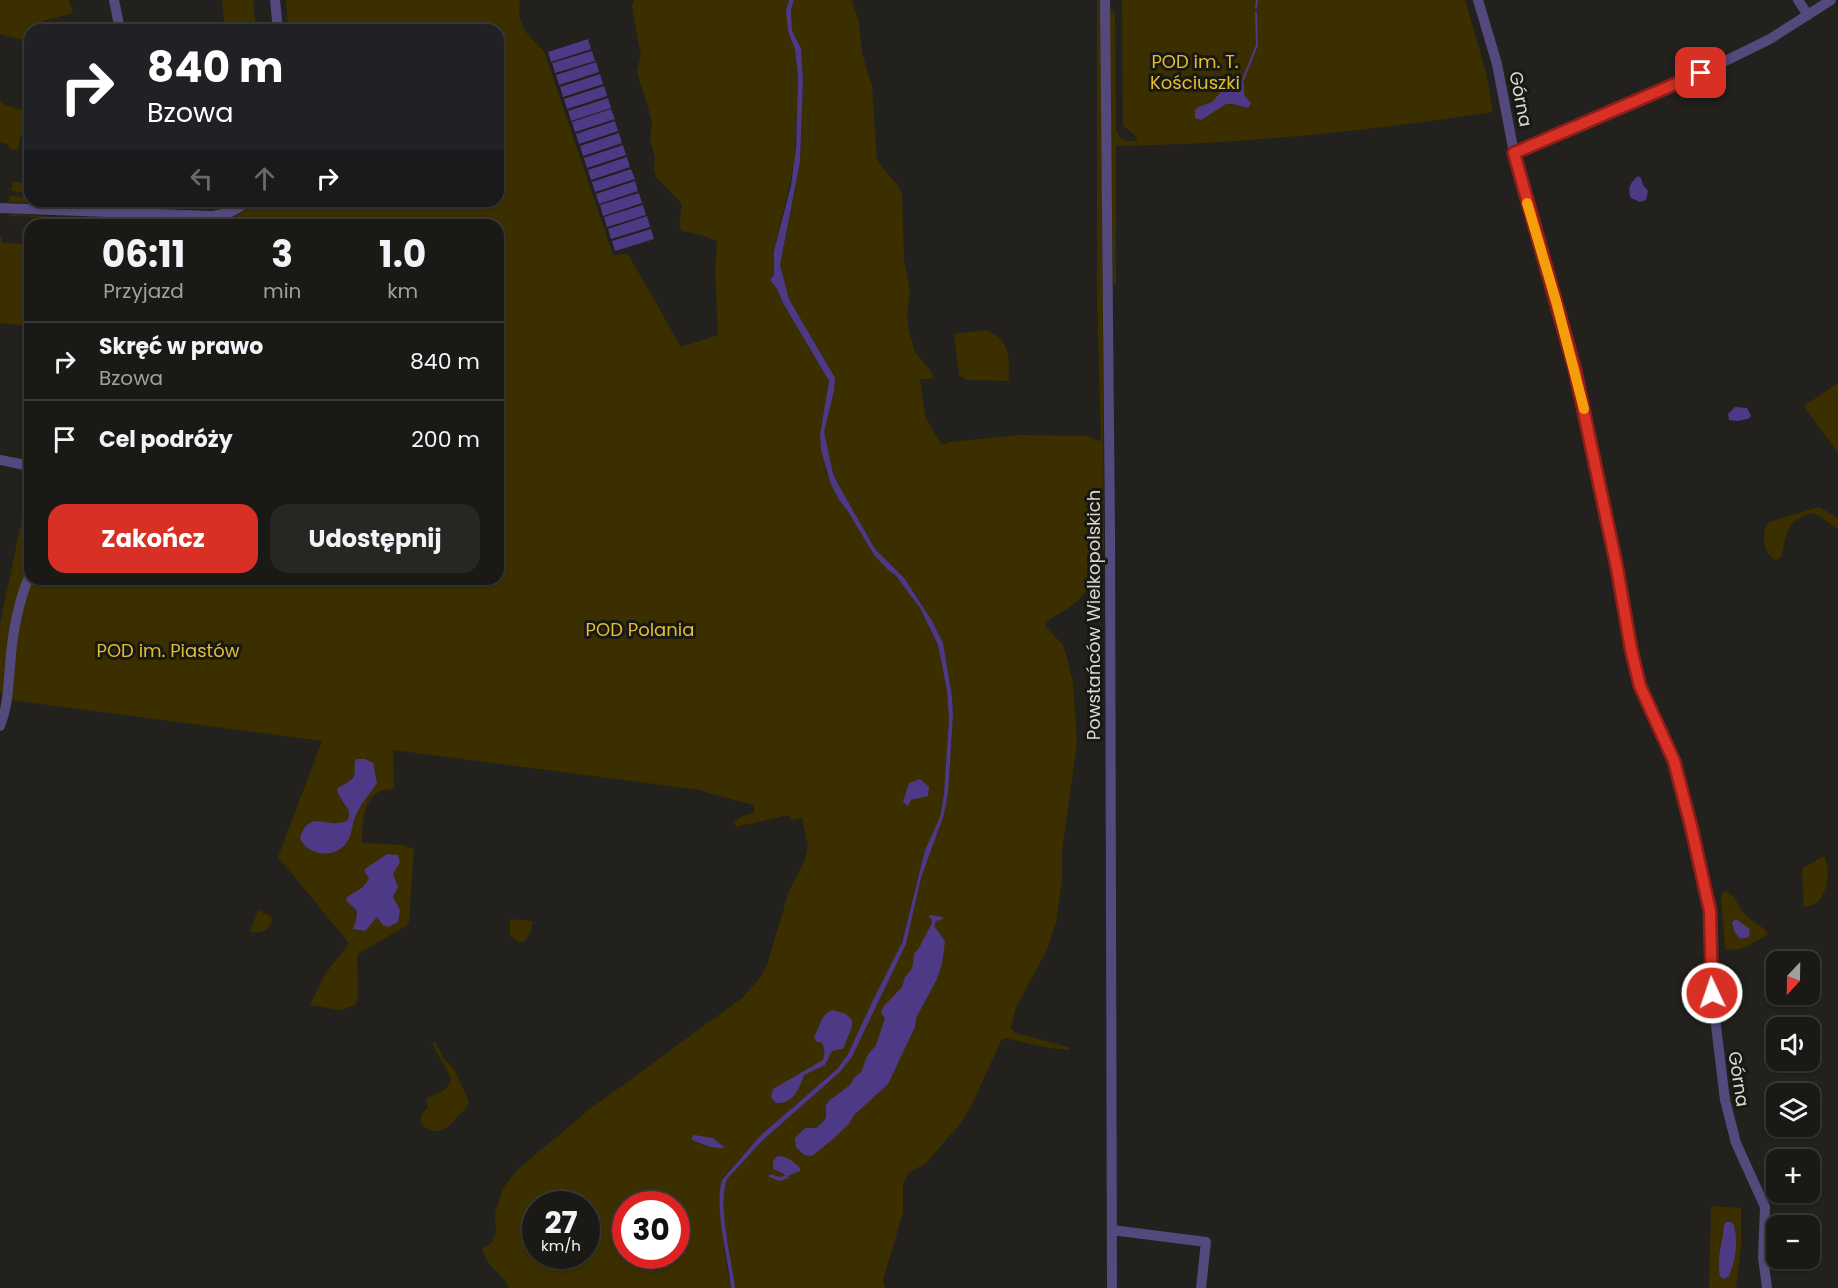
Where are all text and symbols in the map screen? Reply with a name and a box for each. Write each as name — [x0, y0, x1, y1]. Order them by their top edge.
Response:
text: 840 m — [147, 38, 283, 97]
pin — [1675, 47, 1726, 98]
icon: right — [48, 48, 126, 126]
park label: POD im. T. Kościuszki — [1150, 49, 1240, 95]
icon: arrive — [1684, 56, 1717, 89]
street label: Górna — [1503, 69, 1539, 129]
text: Bzowa — [147, 94, 234, 131]
icon: left — [185, 162, 218, 195]
icon: ahead — [248, 162, 281, 195]
icon: right — [311, 162, 344, 195]
text: 06:11 — [102, 229, 185, 280]
text: 3 — [271, 229, 293, 280]
text: 1.0 — [379, 229, 426, 280]
text: Przyjazd — [103, 277, 184, 305]
text: min — [263, 277, 301, 305]
text: km — [387, 277, 418, 305]
text: Skręć w prawo — [99, 331, 263, 362]
icon: right — [48, 345, 81, 378]
text: 840 m — [410, 346, 480, 377]
text: Bzowa — [99, 364, 163, 392]
icon: arrive — [48, 423, 81, 456]
text: Cel podróży — [99, 424, 233, 455]
text: 200 m — [411, 424, 480, 455]
street label: Powstańców Wielkopolskich — [1081, 490, 1106, 740]
button: Zakończ — [48, 504, 258, 573]
button: Udostępnij — [270, 504, 480, 573]
park label: POD Polania — [586, 617, 694, 642]
park label: POD im. Piastów — [97, 638, 240, 663]
north arrow — [1766, 951, 1820, 1005]
map controls — [1766, 951, 1820, 1269]
position arrow — [1680, 961, 1744, 1025]
button: sound — [1766, 1017, 1820, 1071]
street label: Górna — [1722, 1049, 1756, 1109]
button: layers — [1766, 1083, 1820, 1137]
button: + — [1766, 1149, 1820, 1203]
speed limit sign: 30 — [612, 1191, 690, 1269]
text: 27 — [544, 1201, 578, 1244]
button: − — [1766, 1215, 1820, 1269]
text: km/h — [541, 1235, 581, 1256]

